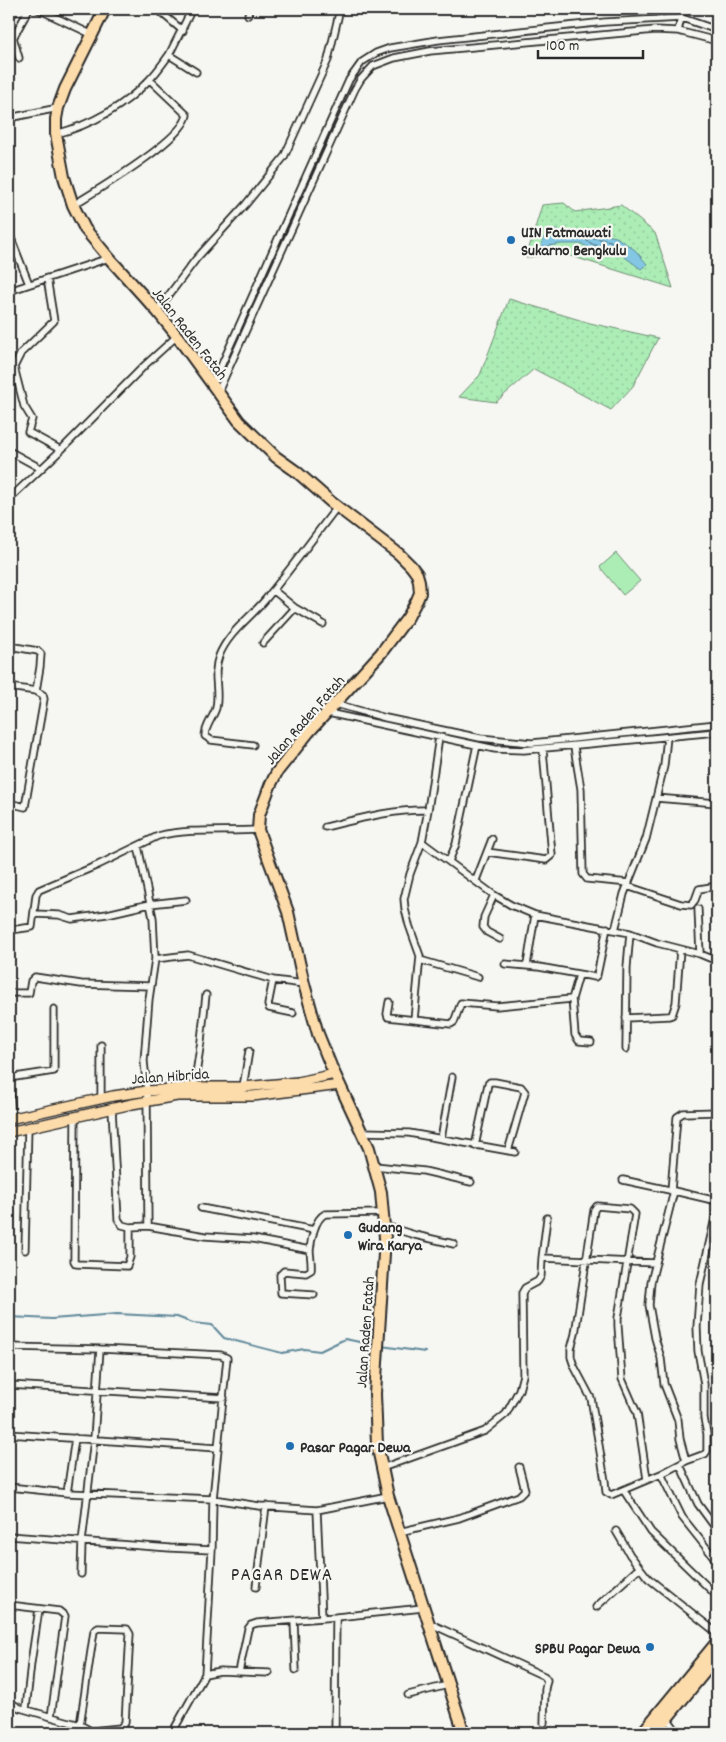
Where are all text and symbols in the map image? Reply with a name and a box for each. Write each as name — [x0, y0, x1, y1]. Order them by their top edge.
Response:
scale bar — [538, 28, 644, 60]
text: 100 m — [546, 36, 579, 58]
place label: UIN Fatmawati Sukarno Bengkulu — [521, 222, 626, 263]
marker: UIN Fatmawati Sukarno Bengkulu — [505, 234, 517, 246]
street label: Jalan Raden Fatah — [146, 283, 233, 386]
street label: Jalan Raden Fatah — [260, 671, 351, 770]
street label: Jalan Hibrida — [131, 1063, 210, 1092]
place label: Gudang Wira Karya — [358, 1217, 424, 1258]
marker: Gudang Wira Karya — [342, 1229, 354, 1241]
street label: Jalan Raden Fatah — [351, 1276, 382, 1389]
place label: Pasar Pagar Dewa — [300, 1437, 412, 1460]
marker: Pasar Pagar Dewa — [284, 1440, 296, 1452]
district label: PAGAR DEWA — [231, 1563, 333, 1590]
place label: SPBU Pagar Dewa — [535, 1638, 641, 1661]
marker: SPBU Pagar Dewa — [644, 1641, 656, 1653]

